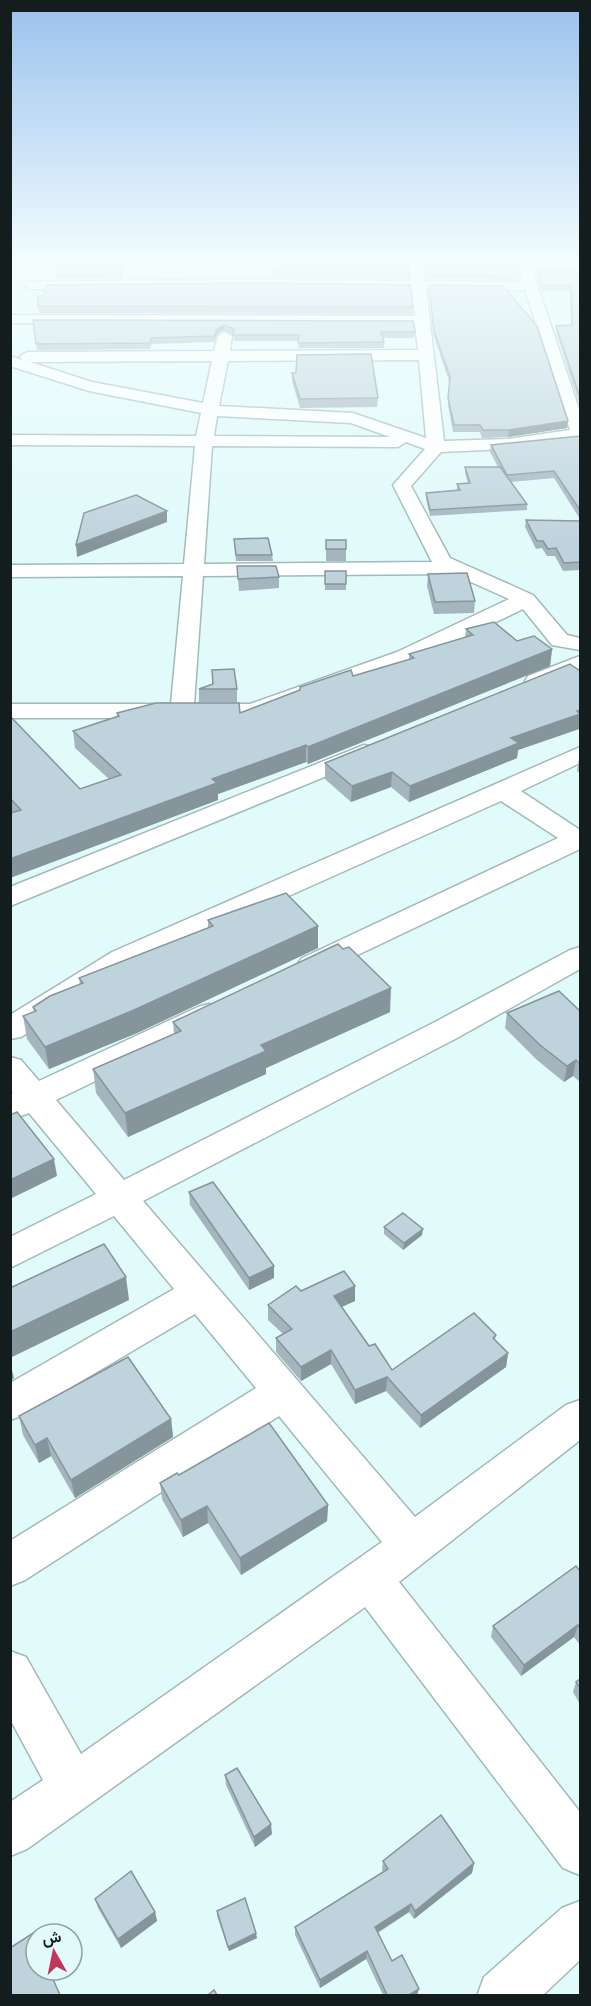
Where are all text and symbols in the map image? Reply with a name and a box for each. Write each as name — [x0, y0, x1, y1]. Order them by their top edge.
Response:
north arrow — [24, 1922, 84, 1982]
text: ش — [41, 1927, 63, 1949]

